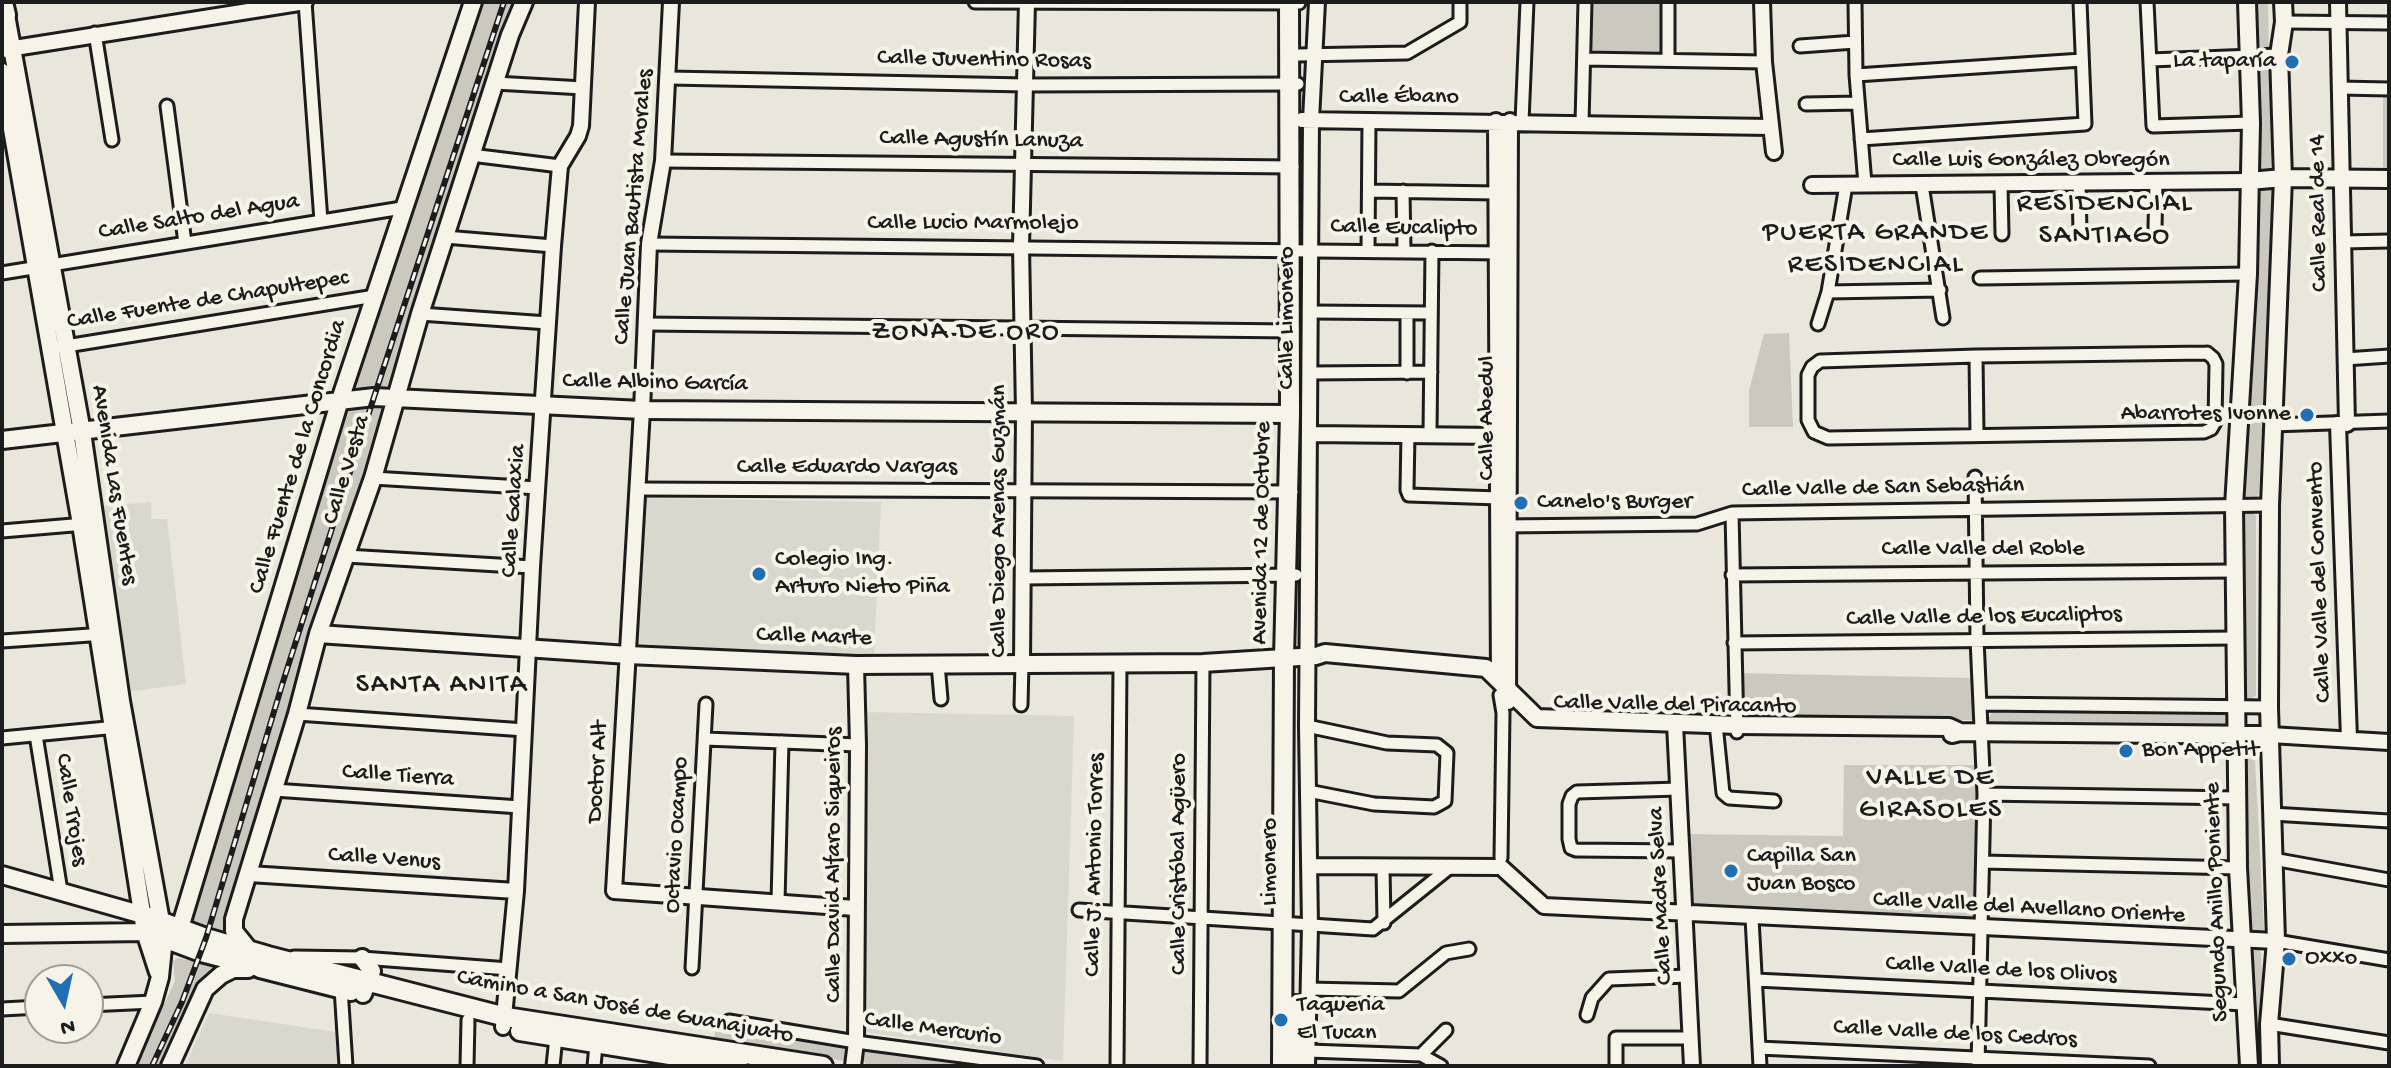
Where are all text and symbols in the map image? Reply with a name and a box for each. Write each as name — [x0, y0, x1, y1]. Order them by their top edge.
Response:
street label: Calle Juventino Rosas — [877, 45, 1091, 77]
place label: La taparía — [2173, 48, 2276, 76]
marker: La taparía — [2283, 53, 2301, 71]
street label: Calle Juan Bautista Morales — [609, 68, 661, 346]
street label: Calle Ébano — [1339, 84, 1459, 112]
street label: Calle Agustín Lanuza — [879, 125, 1083, 157]
street label: Calle Real de 14 — [2304, 134, 2336, 292]
street label: Calle Luis González Obregón — [1892, 147, 2170, 175]
street label: Calle Salto del Agua — [97, 188, 301, 248]
district label: RESIDENCIAL SANTIAGO — [2017, 189, 2193, 255]
street label: Calle Lucio Marmolejo — [867, 210, 1079, 238]
street label: Calle Eucalipto — [1330, 213, 1478, 245]
district label: PUERTA GRANDE RESIDENCIAL — [1763, 218, 1989, 284]
street label: Calle Limonero — [1274, 246, 1302, 390]
street label: Calle Fuente de Chapultepec — [65, 265, 351, 337]
street label: Calle Fuente de la Concordia — [244, 316, 354, 598]
district label: ZONA DE ORO — [871, 317, 1061, 351]
street label: Calle Abedul — [1474, 356, 1502, 480]
street label: Calle Albino García — [562, 368, 748, 400]
street label: Avenida Las Fuentes — [83, 383, 143, 587]
street label: Calle Diego Arenas Guzmán — [986, 384, 1014, 658]
place label: Abarrotes Ivonne — [2121, 401, 2291, 429]
marker: Abarrotes Ivonne — [2298, 406, 2316, 424]
street label: Calle Vesta — [318, 412, 378, 528]
street label: Avenida 12 de Octubre — [1247, 421, 1279, 645]
street label: Calle Galaxia — [496, 444, 534, 578]
street label: Calle Eduardo Vargas — [737, 454, 957, 482]
street label: Calle Valle del Convento — [2302, 461, 2340, 703]
street label: Calle Valle de San Sebastián — [1742, 472, 2024, 506]
place label: Canelo's Burger — [1537, 489, 1692, 517]
marker: Canelo's Burger — [1512, 494, 1530, 512]
street label: Calle Valle del Roble — [1881, 536, 2085, 564]
place label: Colegio Ing. Arturo Nieto Piña — [775, 546, 950, 602]
marker: Colegio Ing. Arturo Nieto Piña — [750, 565, 768, 583]
street label: Calle Valle de los Eucaliptos — [1846, 601, 2122, 635]
street label: Calle Marte — [756, 622, 872, 654]
district label: SANTA ANITA — [356, 670, 528, 704]
street label: Calle Valle del Piracanto — [1553, 689, 1797, 723]
street label: Doctor Alt — [582, 720, 616, 824]
street label: Calle David Alfaro Siqueiros — [821, 727, 849, 1003]
place label: Bon Appetit — [2142, 737, 2259, 765]
marker: Bon Appetit — [2117, 742, 2135, 760]
street label: Calle Trojes — [47, 752, 93, 868]
street label: Calle J. Antonio Torres — [1080, 753, 1112, 977]
street label: Calle Cristóbal Agüero — [1166, 753, 1194, 975]
street label: Octavio Ocampo — [660, 756, 696, 914]
street label: Calle Tierra — [341, 759, 455, 795]
district label: VALLE DE GIRASOLES — [1859, 763, 2003, 829]
street label: Segundo Anillo Poniente — [2199, 782, 2237, 1022]
street label: Calle Madre Selva — [1643, 806, 1681, 986]
street label: Limonero — [1257, 818, 1285, 906]
street label: Calle Venus — [327, 842, 441, 878]
place label: Capilla San Juan Bosco — [1747, 843, 1856, 899]
marker: Capilla San Juan Bosco — [1722, 862, 1740, 880]
street label: Calle Valle del Avellano Oriente — [1872, 886, 2186, 932]
place label: Oxxo — [2305, 945, 2357, 973]
marker: Oxxo — [2280, 950, 2298, 968]
street label: Calle Valle de los Olivos — [1885, 951, 2117, 991]
north arrow — [24, 964, 104, 1044]
street label: Camino a San José de Guanajuato — [455, 964, 795, 1052]
place label: Taqueria El Tucan — [1297, 992, 1385, 1048]
street label: Calle Mercurio — [863, 1006, 1003, 1054]
marker: Taqueria El Tucan — [1272, 1011, 1290, 1029]
text: N — [58, 1012, 77, 1040]
street label: Calle Valle de los Cedros — [1832, 1014, 2078, 1056]

